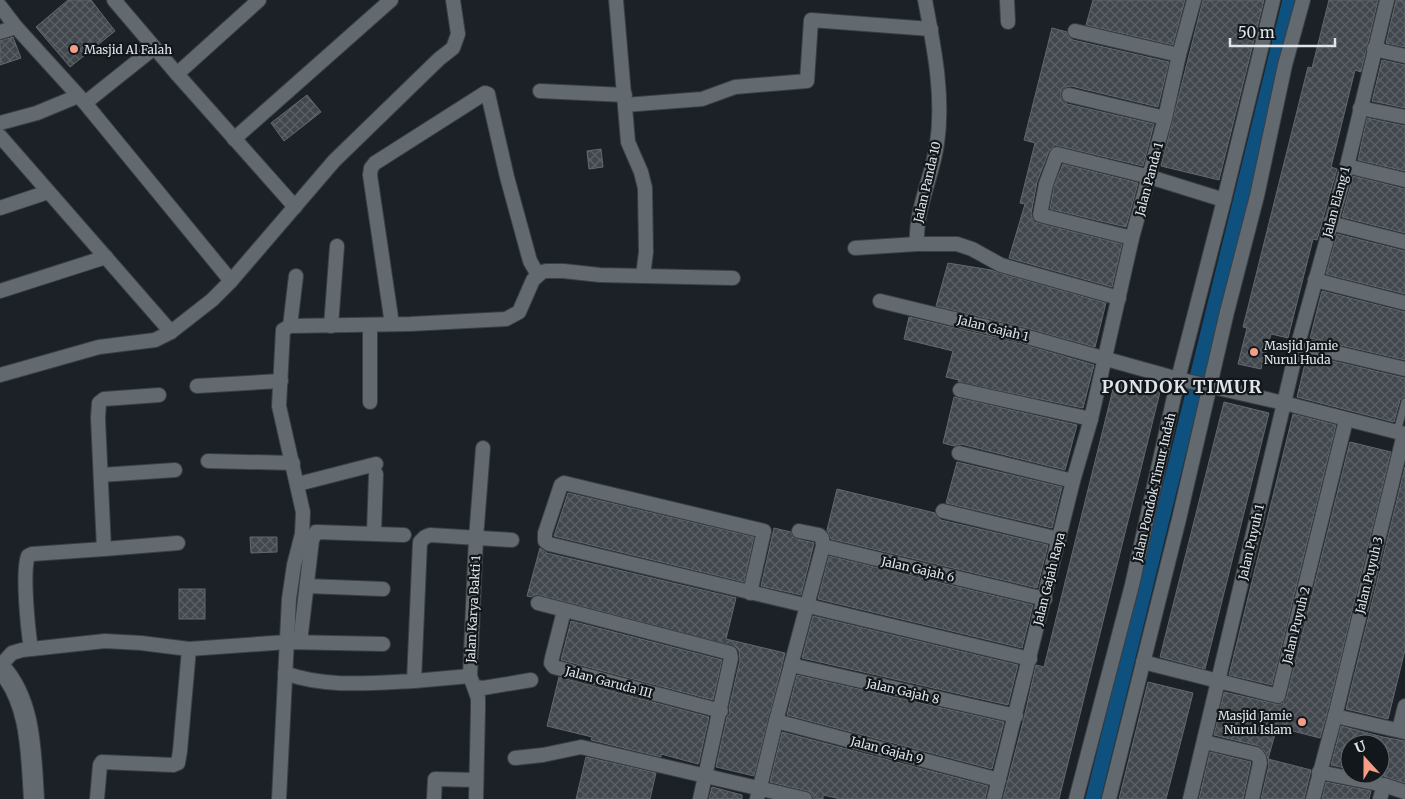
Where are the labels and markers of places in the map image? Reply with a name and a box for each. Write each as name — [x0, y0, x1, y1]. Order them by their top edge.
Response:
place label: Masjid Al Falah — [84, 42, 172, 57]
marker: Masjid Al Falah — [68, 43, 80, 55]
place label: Masjid Jamie Nurul Huda — [1264, 338, 1338, 367]
marker: Masjid Jamie Nurul Huda — [1248, 346, 1260, 358]
place label: Masjid Jamie Nurul Islam — [1218, 708, 1292, 737]
marker: Masjid Jamie Nurul Islam — [1296, 716, 1308, 728]

